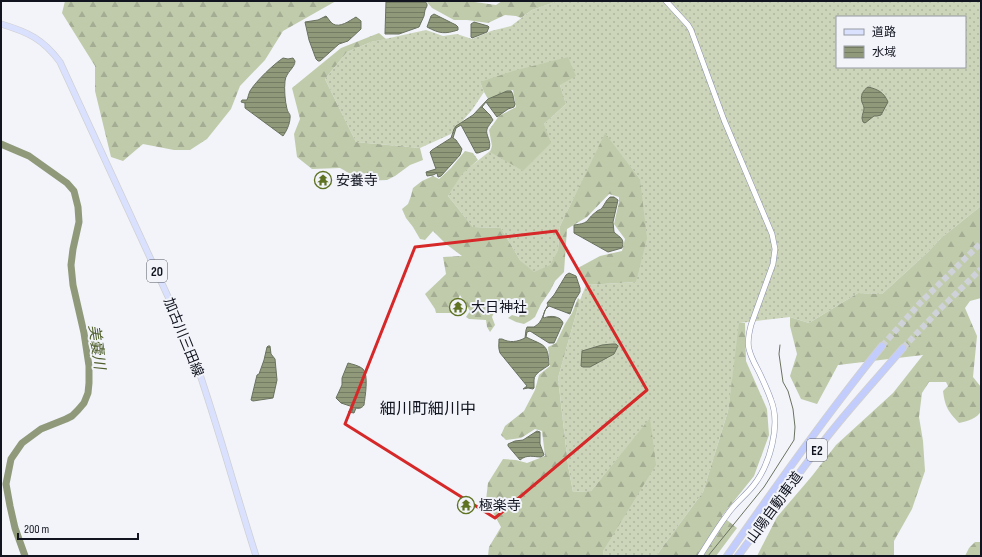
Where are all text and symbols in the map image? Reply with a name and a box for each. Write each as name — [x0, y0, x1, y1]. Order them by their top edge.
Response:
legend — [836, 16, 966, 68]
text: 道路 — [872, 25, 896, 40]
text: 水域 — [872, 45, 896, 60]
temple icon: 安養寺 — [313, 170, 333, 190]
place label: 安養寺 — [336, 172, 378, 189]
road number: 20 — [147, 260, 167, 282]
street label: 加古川三田線 — [160, 295, 207, 379]
temple icon: 大日神社 — [448, 297, 468, 317]
place label: 大日神社 — [471, 299, 527, 316]
water label: 美嚢川 — [84, 323, 109, 373]
district label: 細川町細川中 — [380, 400, 476, 419]
road number: E2 — [807, 439, 827, 461]
street label: 山陽自動車道 — [743, 468, 806, 546]
temple icon: 極楽寺 — [456, 495, 476, 515]
place label: 極楽寺 — [479, 497, 521, 514]
scale bar — [18, 515, 138, 541]
text: 200 m — [24, 522, 50, 537]

